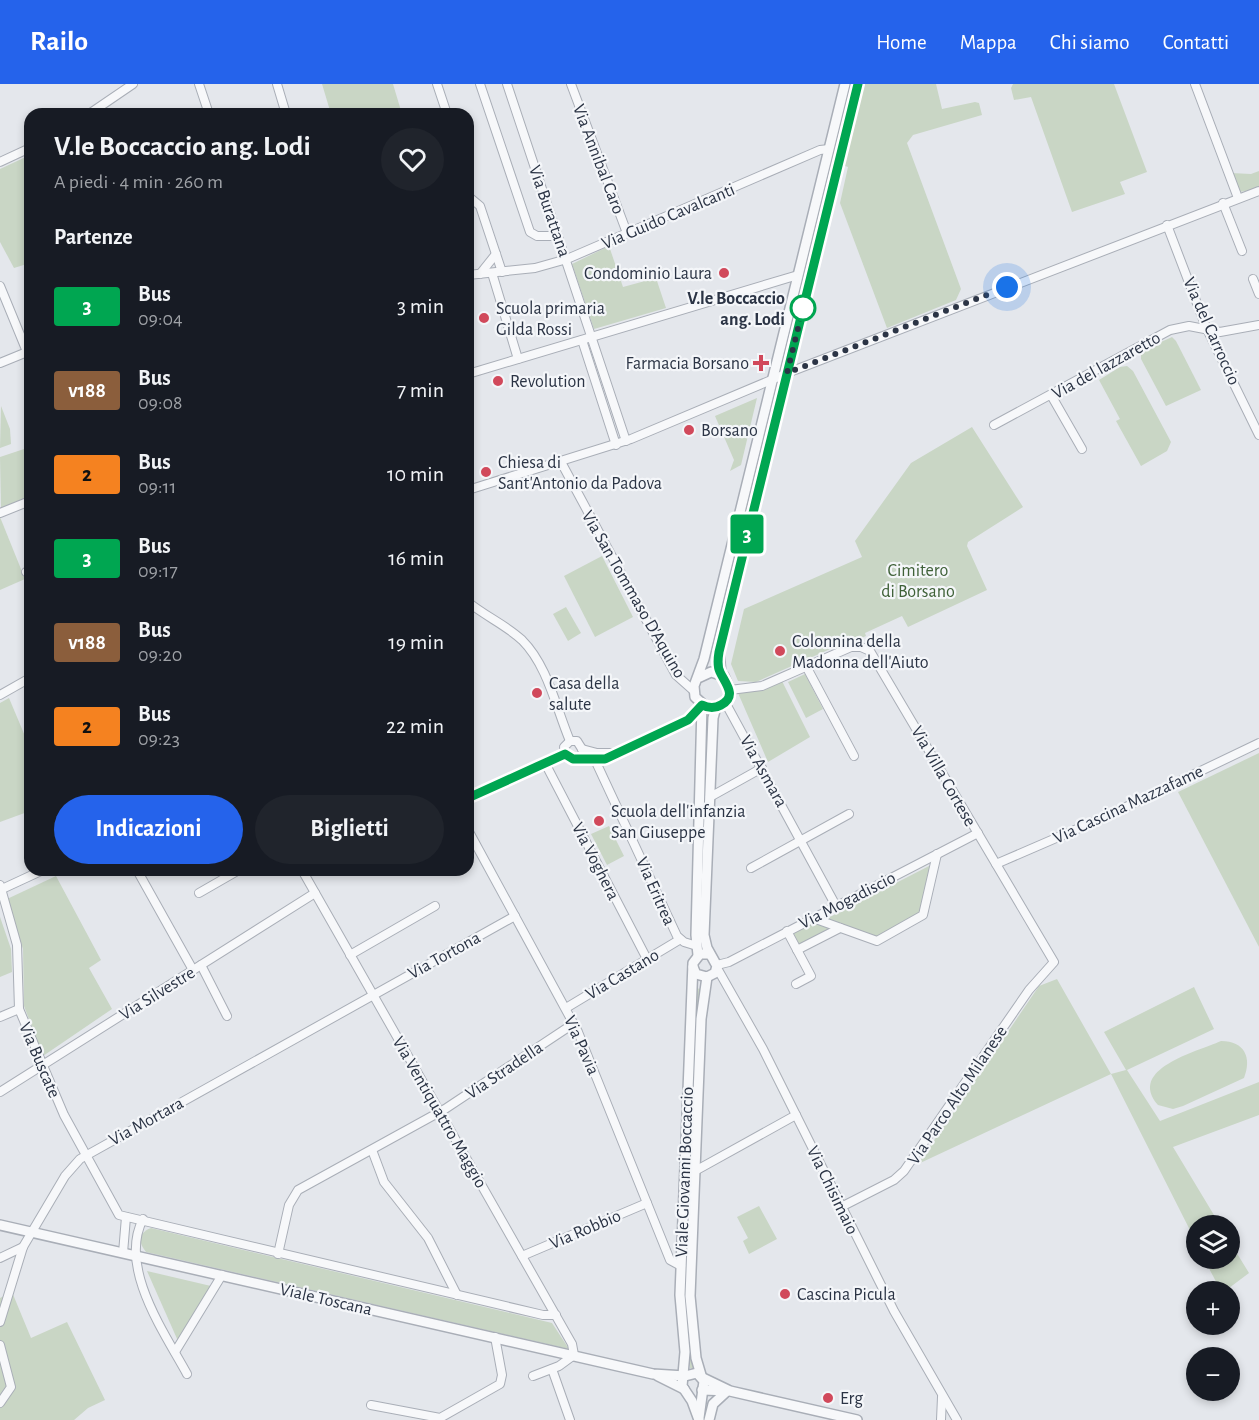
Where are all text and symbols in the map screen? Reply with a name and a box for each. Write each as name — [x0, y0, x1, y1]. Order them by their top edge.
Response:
text: Railo — [30, 28, 88, 56]
text: Home — [876, 32, 927, 53]
text: Mappa — [960, 32, 1017, 53]
text: Chi siamo — [1050, 32, 1130, 53]
text: Contatti — [1163, 32, 1229, 53]
street label: Via Annibal Caro — [569, 102, 627, 217]
button: heart — [381, 128, 444, 191]
text: V.le Boccaccio ang. Lodi — [54, 133, 311, 161]
street label: Via Burattana — [525, 163, 573, 259]
text: A piedi · 4 min · 260 m — [54, 172, 223, 192]
street label: Via Guido Cavalcanti — [599, 181, 738, 253]
text: Partenze — [54, 226, 133, 248]
place label: Condominio Laura — [584, 265, 712, 283]
marker: Condominio Laura — [717, 266, 731, 280]
your location — [992, 272, 1022, 302]
street label: Via del Carroccio — [1179, 275, 1243, 388]
text: Bus — [138, 283, 171, 305]
place label: V.le Boccaccio ang. Lodi — [687, 290, 785, 329]
text: 3 min — [397, 295, 444, 317]
marker: V.le Boccaccio ang. Lodi — [790, 295, 816, 321]
text: 3 — [82, 296, 92, 317]
place label: Scuola primaria Gilda Rossi — [496, 300, 605, 339]
text: 09:04 — [138, 309, 183, 329]
marker: Scuola primaria Gilda Rossi — [477, 311, 491, 325]
street label: Via del lazzaretto — [1049, 329, 1164, 403]
place label: Farmacia Borsano — [626, 355, 749, 373]
marker: Farmacia Borsano — [754, 356, 768, 370]
text: Bus — [138, 367, 171, 389]
place label: Revolution — [510, 373, 586, 391]
marker: Revolution — [491, 374, 505, 388]
text: 7 min — [397, 379, 444, 401]
text: v188 — [68, 380, 106, 401]
text: 09:08 — [138, 393, 183, 413]
place label: Borsano — [701, 422, 758, 440]
marker: Borsano — [682, 423, 696, 437]
text: Bus — [138, 451, 171, 473]
place label: Chiesa di Sant'Antonio da Padova — [498, 454, 662, 493]
text: 10 min — [387, 463, 444, 485]
text: 2 — [82, 464, 92, 485]
marker: Chiesa di Sant'Antonio da Padova — [479, 465, 493, 479]
text: 09:11 — [138, 477, 176, 497]
street label: Via San Tommaso D'Aquino — [578, 508, 689, 682]
line badge: 3 — [728, 514, 766, 554]
text: 3 — [742, 524, 752, 545]
text: Bus — [138, 535, 171, 557]
text: 16 min — [388, 547, 444, 569]
text: 3 — [82, 548, 92, 569]
text: 09:17 — [138, 561, 178, 581]
park label: Cimitero di Borsano — [881, 562, 955, 601]
text: Bus — [138, 619, 171, 641]
text: 19 min — [388, 631, 444, 653]
text: v188 — [68, 632, 106, 653]
place label: Colonnina della Madonna dell'Aiuto — [792, 633, 929, 672]
marker: Colonnina della Madonna dell'Aiuto — [773, 644, 787, 658]
text: 09:20 — [138, 645, 182, 665]
place label: Casa della salute — [549, 675, 619, 714]
marker: Casa della salute — [530, 686, 544, 700]
text: Bus — [138, 703, 171, 725]
text: 22 min — [386, 715, 444, 737]
text: 2 — [82, 716, 92, 737]
street label: Via Villa Cortese — [907, 723, 979, 830]
text: 09:23 — [138, 729, 180, 749]
street label: Via Asmara — [736, 732, 790, 811]
street label: Via Cascina Mazzafame — [1051, 762, 1206, 848]
button: Indicazioni — [54, 795, 243, 864]
button: Biglietti — [255, 795, 444, 864]
place label: Scuola dell'infanzia San Giuseppe — [611, 803, 746, 842]
marker: Scuola dell'infanzia San Giuseppe — [592, 814, 606, 828]
street label: Via Voghera — [568, 820, 622, 903]
street label: Via Eritrea — [632, 855, 678, 928]
street label: Via Mogadiscio — [796, 869, 899, 933]
street label: Via Tortona — [405, 929, 484, 983]
street label: Via Castano — [583, 946, 662, 1004]
street label: Via Silvestre — [117, 964, 198, 1024]
street label: Via Pavia — [560, 1013, 602, 1078]
street label: Via Buscate — [15, 1020, 63, 1101]
street label: Via Parco Alto Milanese — [905, 1023, 1011, 1168]
street label: Via Ventiquattro Maggio — [388, 1034, 490, 1191]
street label: Via Stradella — [463, 1039, 546, 1103]
street label: Viale Giovanni Boccaccio — [673, 1086, 697, 1258]
street label: Via Mortara — [106, 1094, 187, 1150]
street label: Via Chisimaio — [803, 1143, 861, 1238]
street label: Via Robbio — [547, 1207, 624, 1253]
map controls — [1186, 1215, 1240, 1401]
button: layers — [1186, 1215, 1240, 1269]
street label: Viale Toscana — [278, 1281, 374, 1319]
button: + — [1186, 1281, 1240, 1335]
place label: Cascina Picula — [797, 1286, 896, 1304]
marker: Cascina Picula — [778, 1287, 792, 1301]
button: − — [1186, 1347, 1240, 1401]
place label: Erg — [840, 1390, 863, 1408]
marker: Erg — [821, 1391, 835, 1405]

